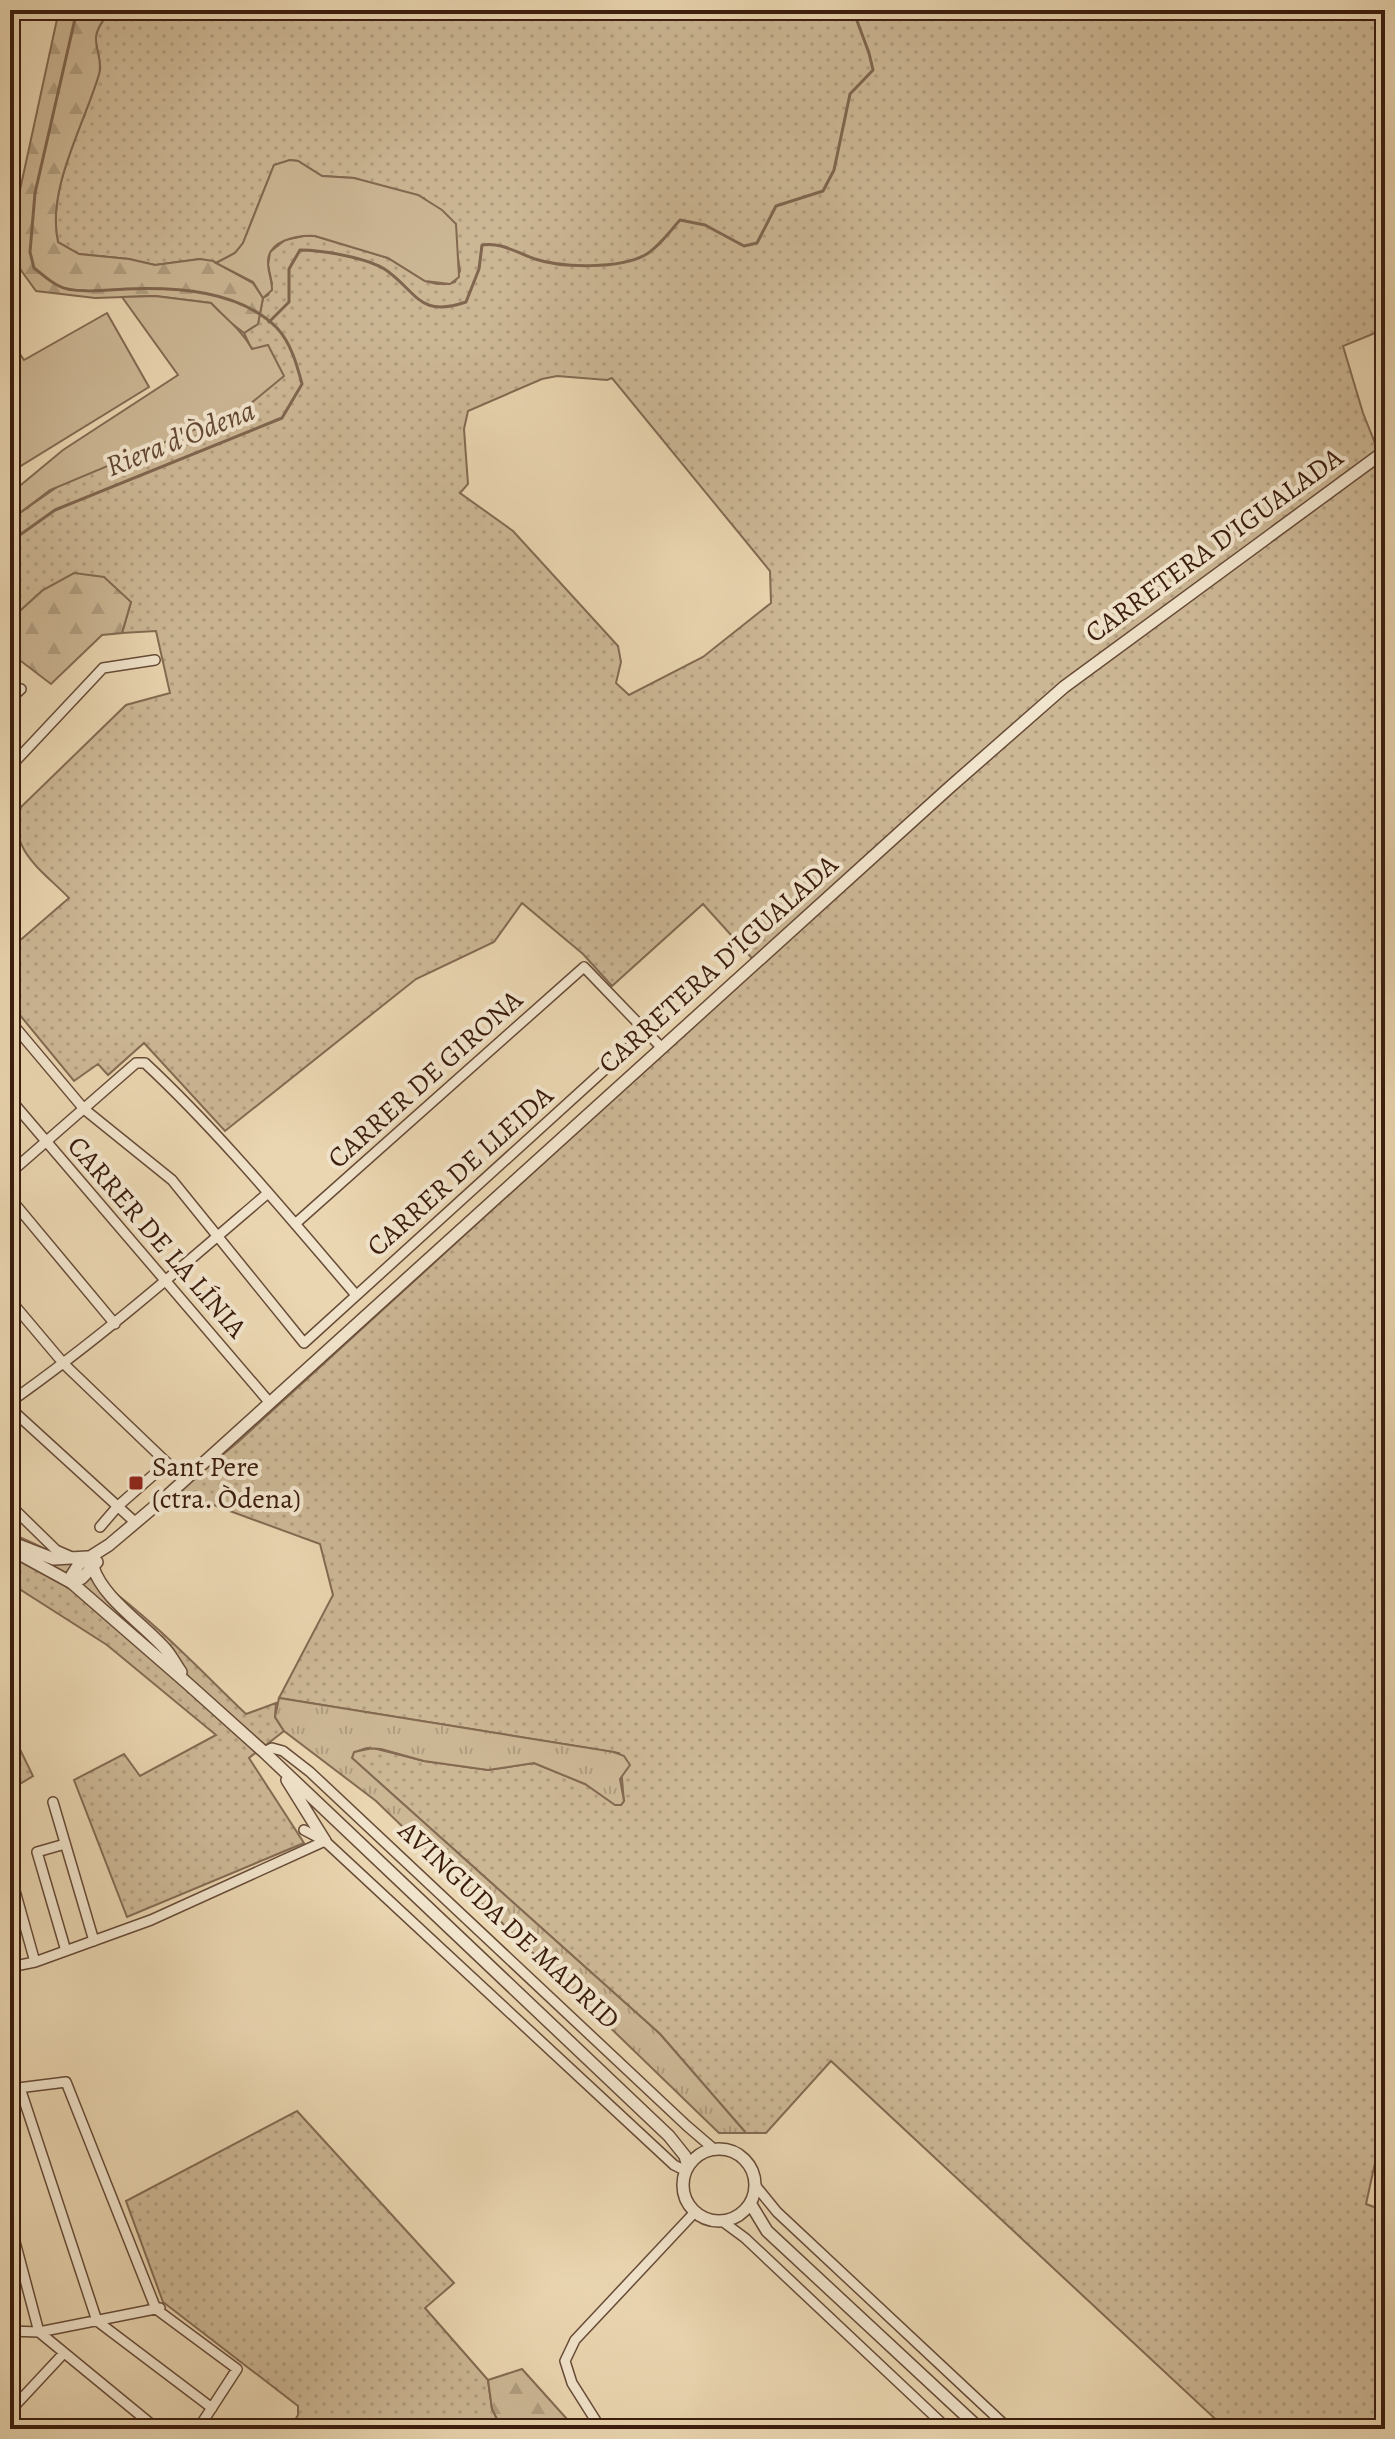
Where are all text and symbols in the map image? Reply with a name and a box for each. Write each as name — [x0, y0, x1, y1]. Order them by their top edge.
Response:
water label: Riera d'Òdena — [100, 390, 261, 486]
street label: CARRETERA D'IGUALADA — [1077, 438, 1351, 652]
street label: CARRETERA D'IGUALADA — [590, 846, 846, 1082]
street label: CARRER DE GIRONA — [319, 981, 531, 1177]
street label: CARRER DE LLEIDA — [359, 1077, 562, 1265]
street label: CARRER DE LA LÍNIA — [59, 1128, 256, 1347]
place label: Sant Pere (ctra. Òdena) — [152, 1448, 301, 1518]
marker: Sant Pere (ctra. Òdena) — [127, 1474, 145, 1492]
street label: AVINGUDA DE MADRID — [389, 1812, 628, 2038]

